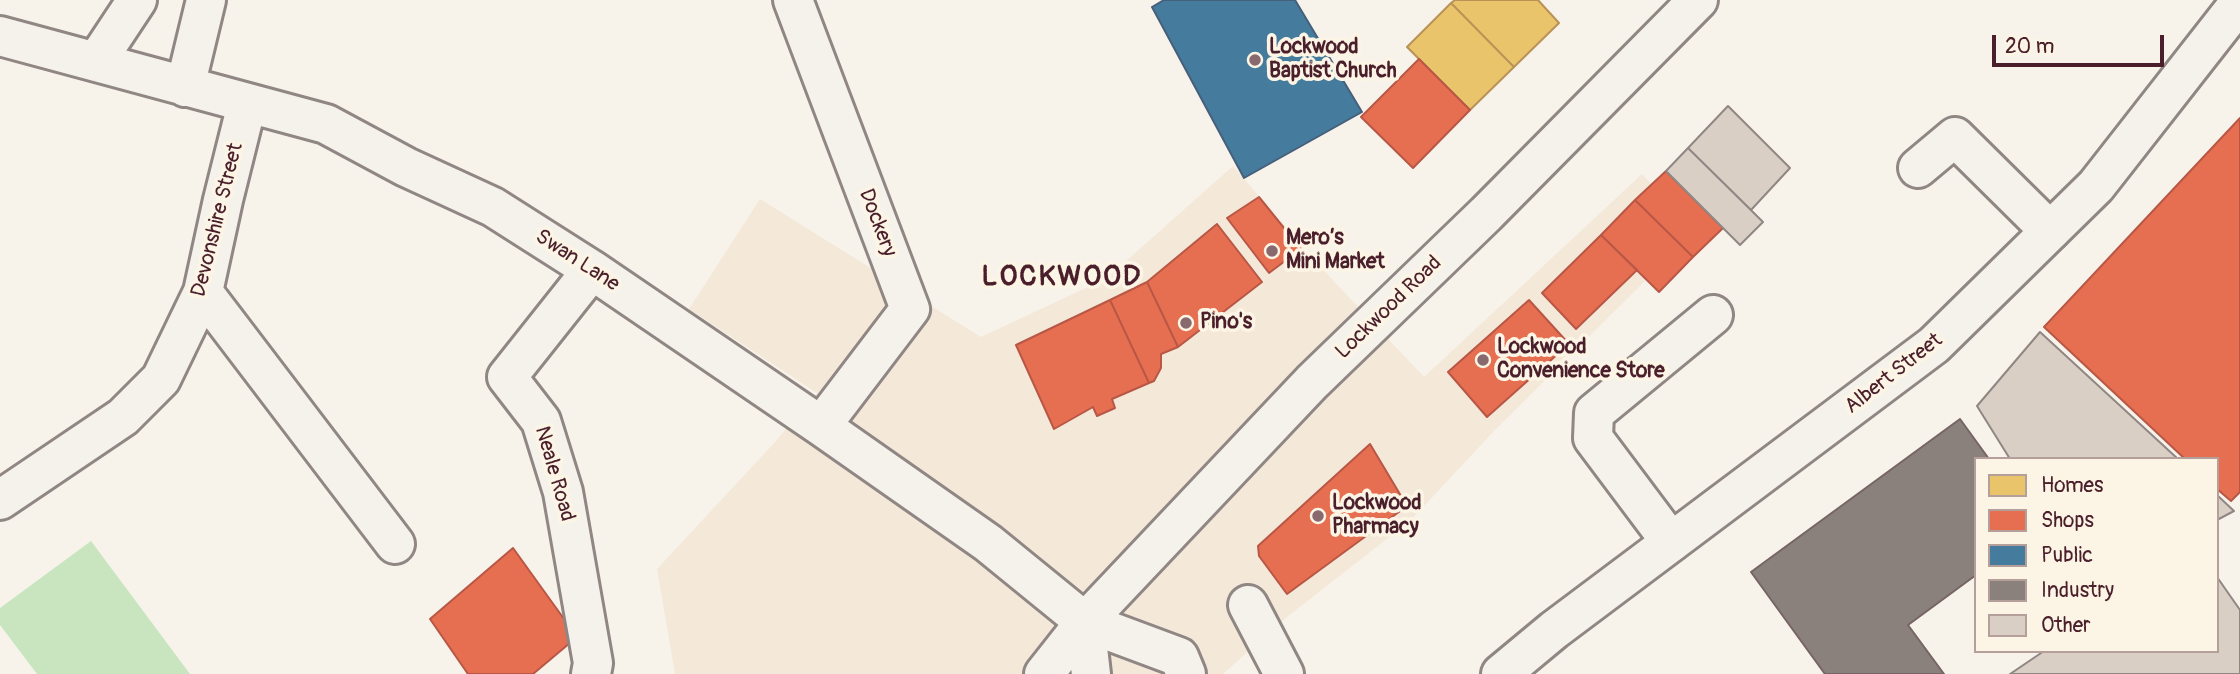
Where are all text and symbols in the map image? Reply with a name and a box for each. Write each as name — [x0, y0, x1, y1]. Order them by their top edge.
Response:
scale bar — [1995, 21, 2166, 65]
text: 20 m — [2005, 33, 2054, 60]
place label: Lockwood Baptist Church — [1269, 35, 1397, 85]
marker: Lockwood Baptist Church — [1247, 52, 1263, 68]
street label: Devonshire Street — [187, 140, 249, 300]
street label: Dockery — [853, 185, 901, 261]
street label: Swan Lane — [530, 225, 624, 297]
place label: Mero’s Mini Market — [1286, 226, 1385, 276]
marker: Mero’s Mini Market — [1264, 243, 1280, 259]
street label: Lockwood Road — [1331, 251, 1447, 365]
district label: LOCKWOOD — [983, 261, 1141, 295]
place label: Pino's — [1200, 310, 1252, 336]
marker: Pino's — [1178, 315, 1194, 331]
street label: Albert Street — [1840, 328, 1948, 420]
place label: Lockwood Convenience Store — [1497, 335, 1665, 385]
marker: Lockwood Convenience Store — [1475, 352, 1491, 368]
street label: Neale Road — [528, 424, 580, 524]
legend — [1974, 457, 2219, 653]
text: Homes — [2041, 472, 2103, 499]
place label: Lockwood Pharmacy — [1332, 491, 1422, 541]
text: Shops — [2041, 507, 2094, 534]
marker: Lockwood Pharmacy — [1310, 508, 1326, 524]
text: Public — [2041, 542, 2093, 569]
text: Industry — [2041, 577, 2114, 604]
text: Other — [2041, 612, 2091, 639]

